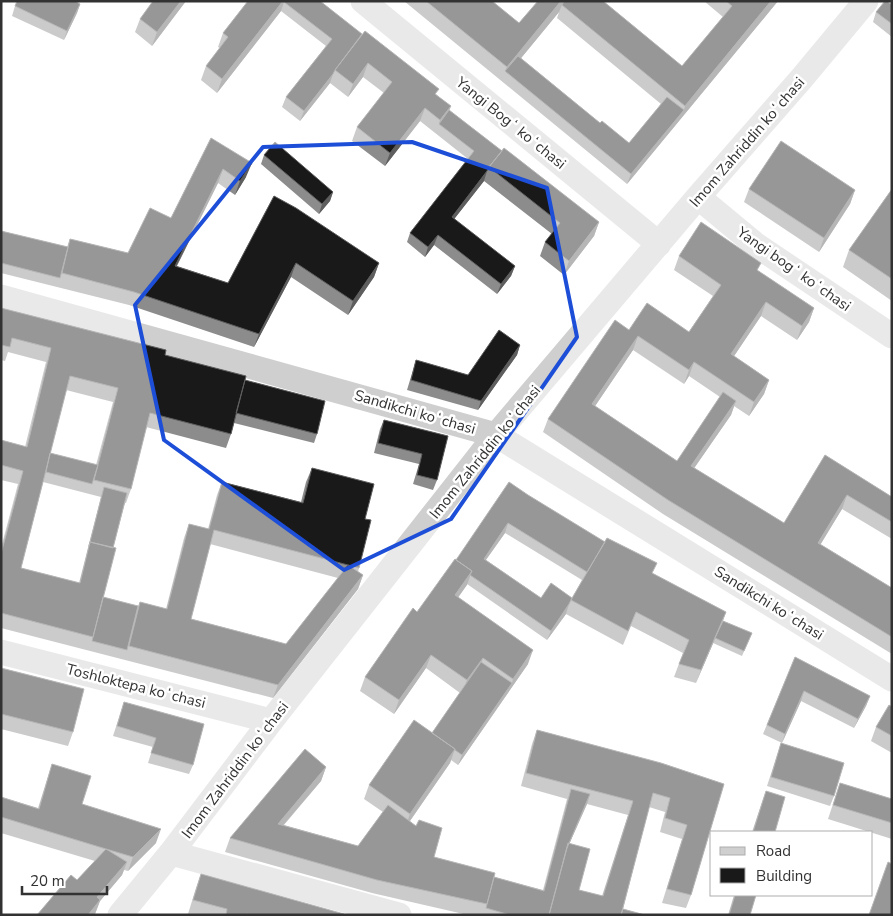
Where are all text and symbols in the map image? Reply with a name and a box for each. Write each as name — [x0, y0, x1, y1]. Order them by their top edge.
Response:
street label: Yangi Bogʻ koʻchasi — [451, 72, 570, 174]
street label: Imom Zahriddin koʻchasi — [685, 73, 809, 211]
street label: Yangi bogʻ koʻchasi — [732, 222, 855, 316]
street label: Imom Zahriddin koʻchasi — [425, 381, 545, 523]
street label: Sandikchi koʻchasi — [352, 385, 478, 439]
street label: Sandikchi koʻchasi — [711, 561, 827, 645]
street label: Toshloktepa koʻchasi — [64, 659, 208, 713]
street label: Imom Zahriddin koʻchasi — [177, 698, 293, 842]
legend — [710, 831, 873, 896]
text: Road — [756, 841, 791, 861]
scale bar — [22, 864, 108, 896]
text: Building — [756, 866, 812, 886]
text: 20 m — [30, 871, 65, 891]

